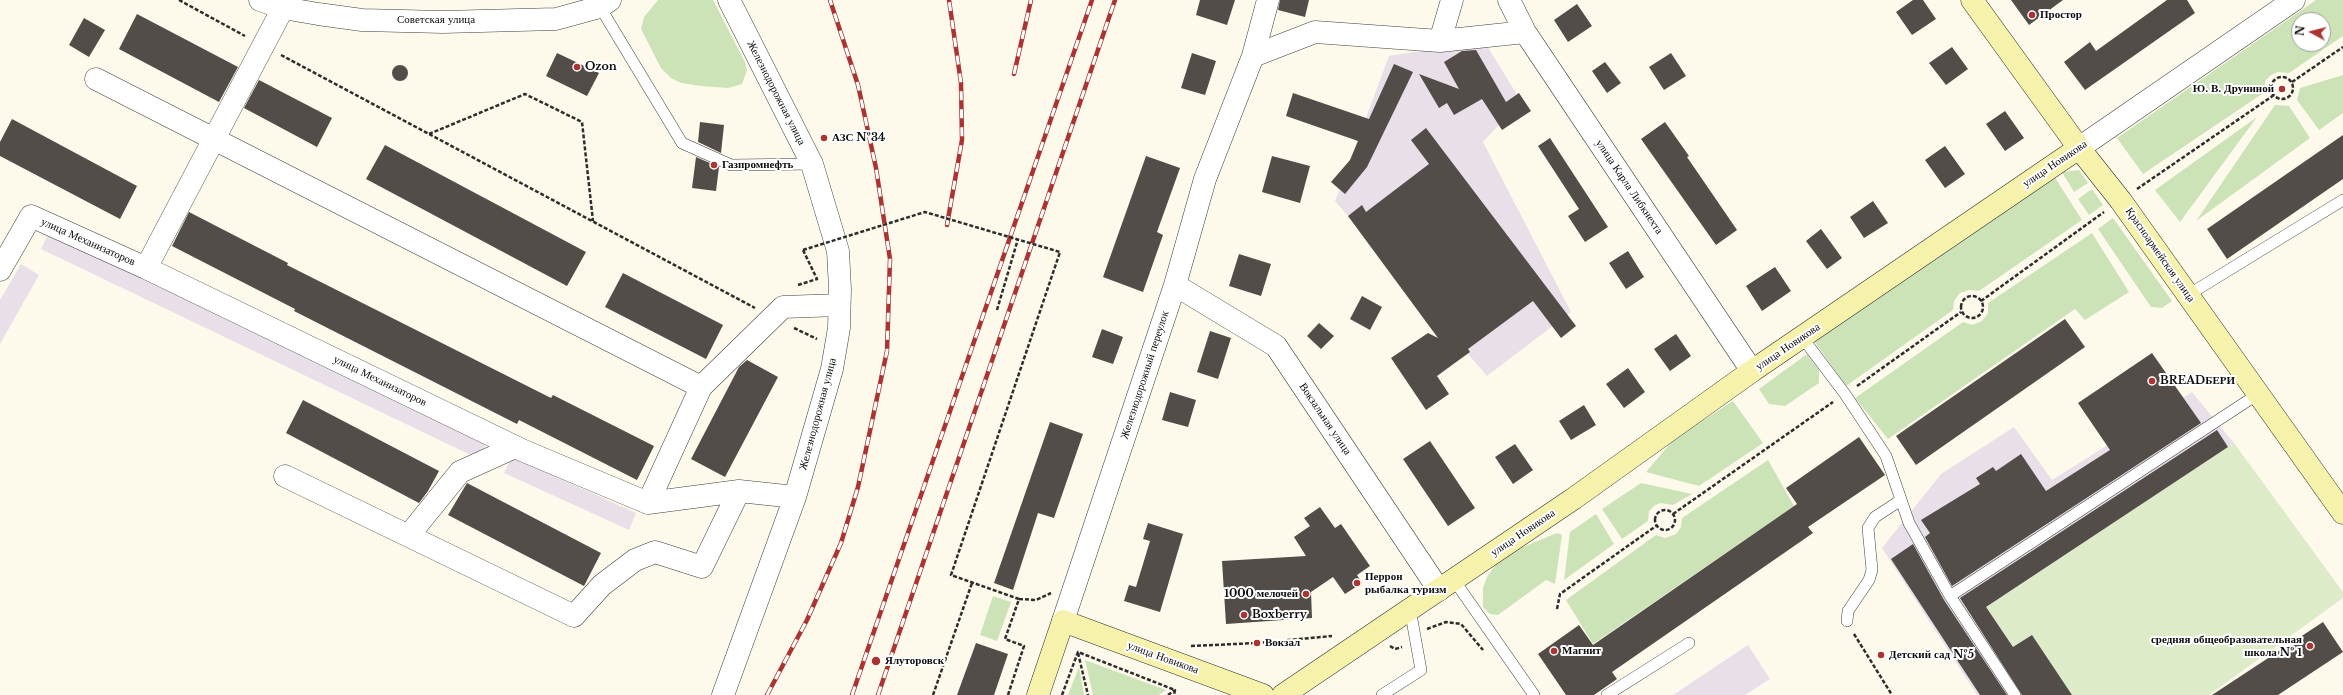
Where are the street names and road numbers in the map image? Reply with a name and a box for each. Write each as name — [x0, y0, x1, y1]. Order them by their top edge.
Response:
street label: Советская улица — [397, 13, 475, 27]
street label: Железнодорожная улица — [744, 38, 808, 148]
street label: улица Карла Либкнехта — [1592, 137, 1666, 237]
street label: улица Новикова — [2020, 138, 2090, 190]
street label: Красноармейская улица — [2122, 205, 2198, 305]
street label: улица Механизаторов — [39, 215, 137, 269]
street label: Железнодорожный переулок — [1118, 309, 1172, 441]
street label: улица Новикова — [1753, 321, 1823, 373]
street label: улица Механизаторов — [331, 353, 429, 409]
street label: Железнодорожная улица — [797, 356, 839, 472]
street label: Вокзальная улица — [1296, 380, 1354, 458]
street label: улица Новикова — [1488, 507, 1558, 559]
street label: улица Новикова — [1125, 639, 1201, 677]

